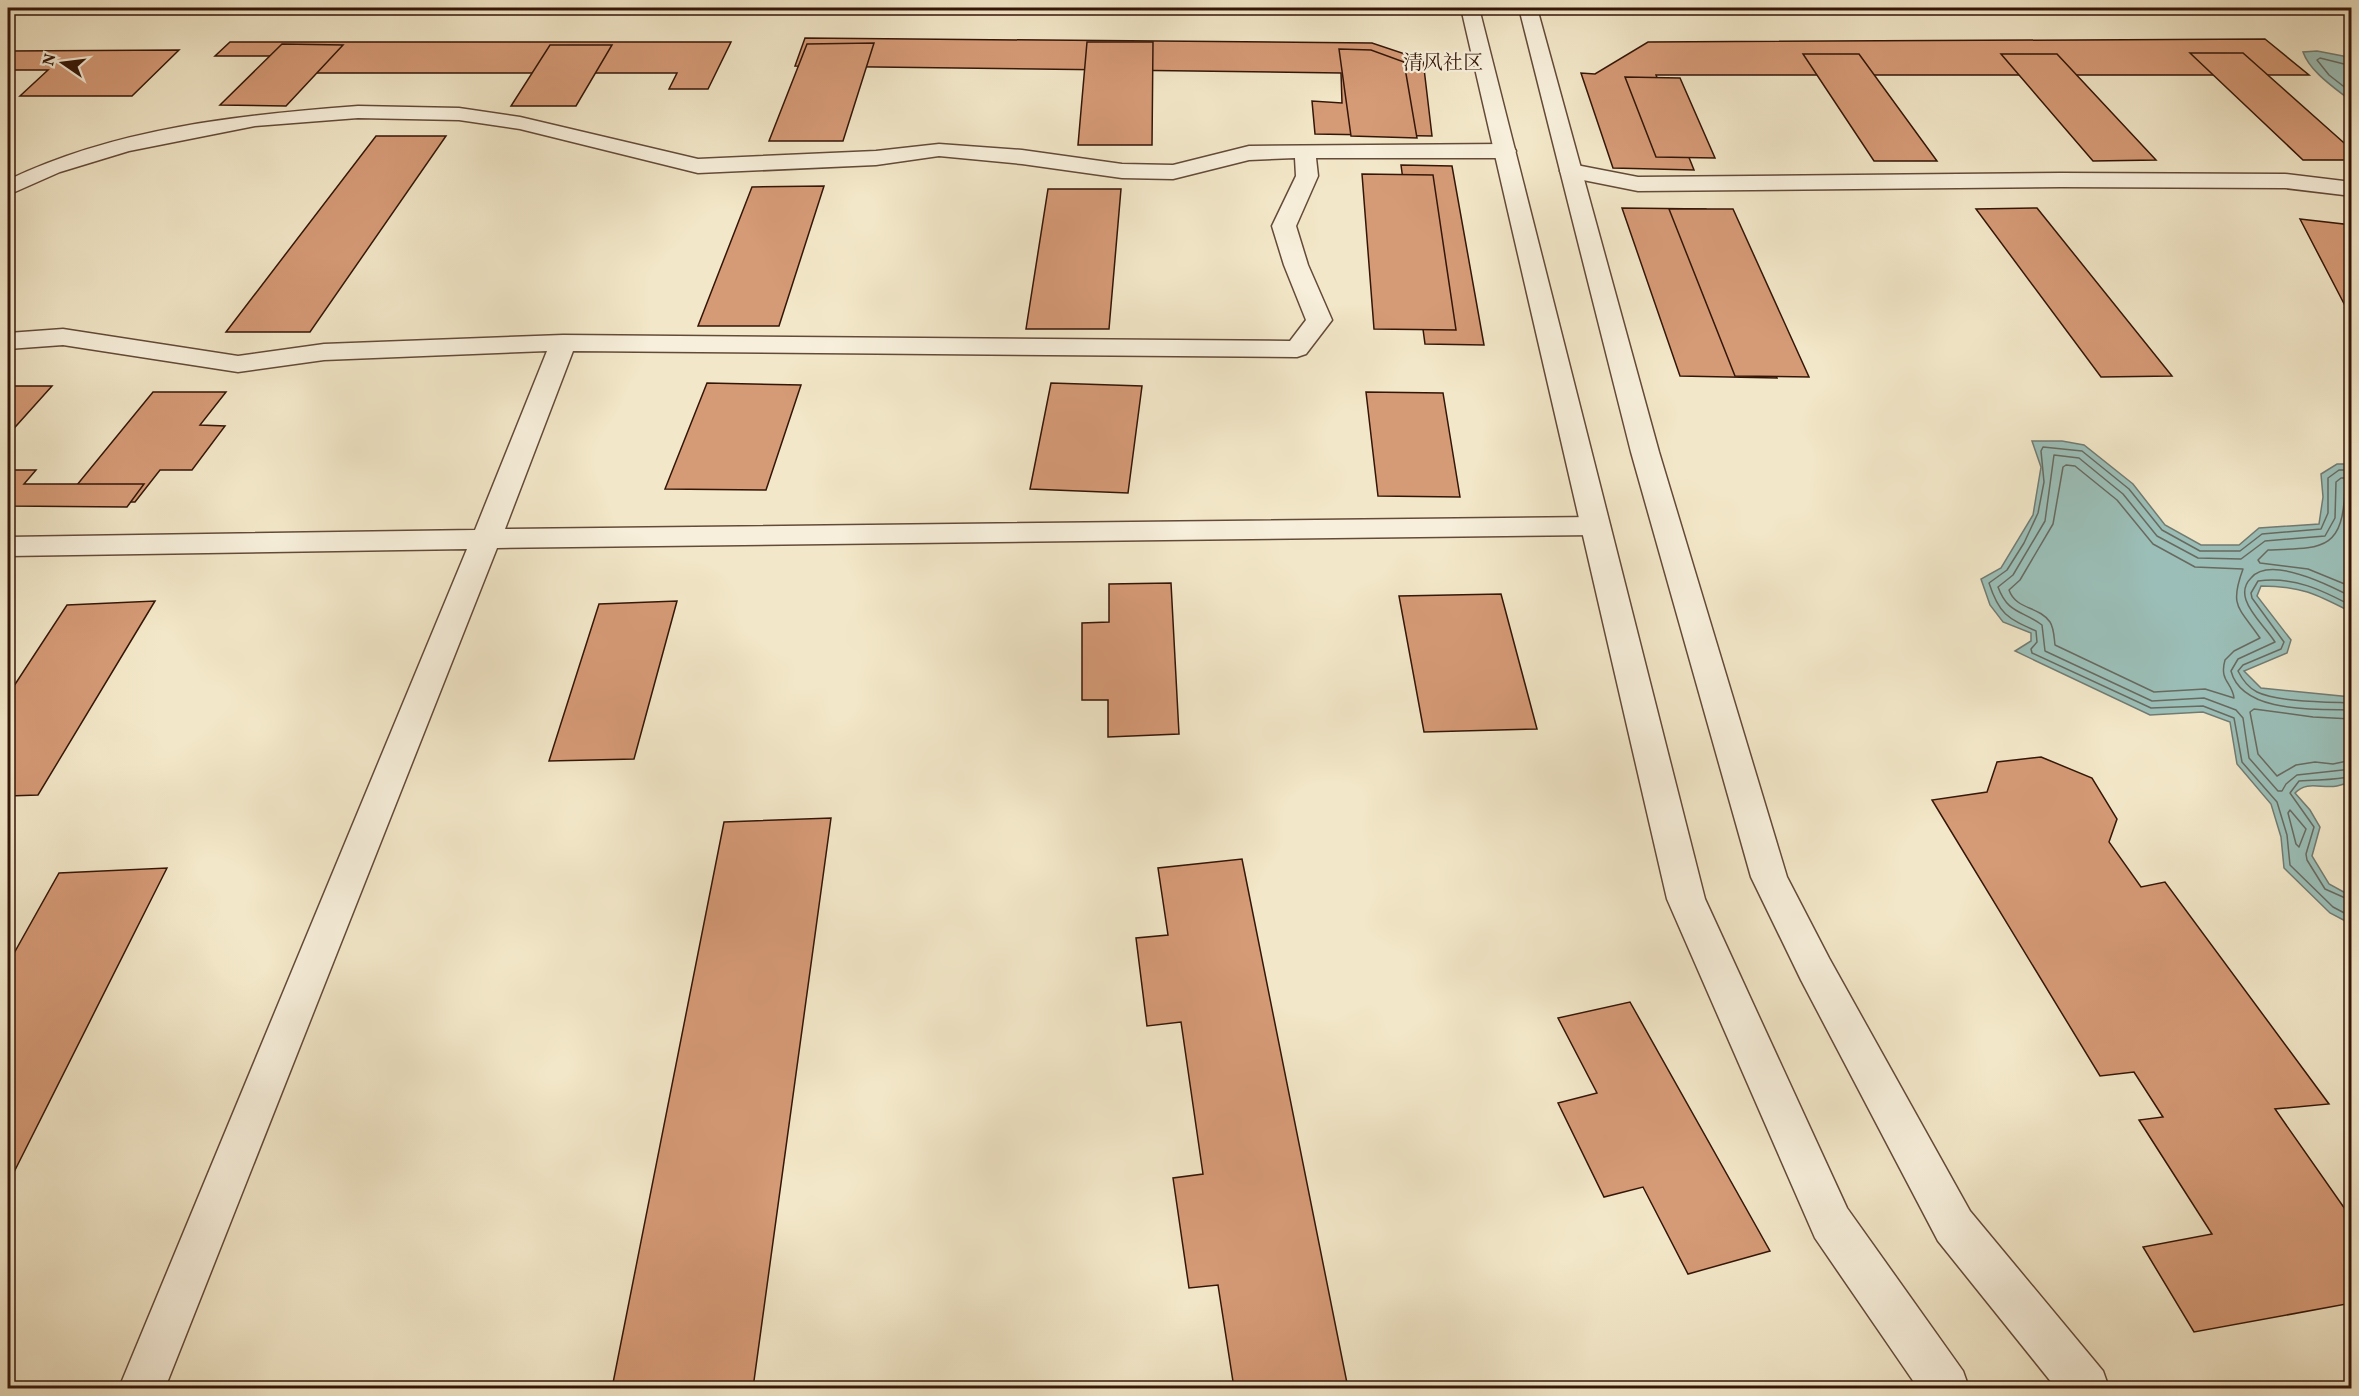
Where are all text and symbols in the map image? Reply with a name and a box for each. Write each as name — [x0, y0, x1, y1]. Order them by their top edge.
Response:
north arrow — [33, 33, 93, 93]
district label: 清风社区 — [1403, 50, 1483, 78]
text: N — [38, 51, 63, 68]

